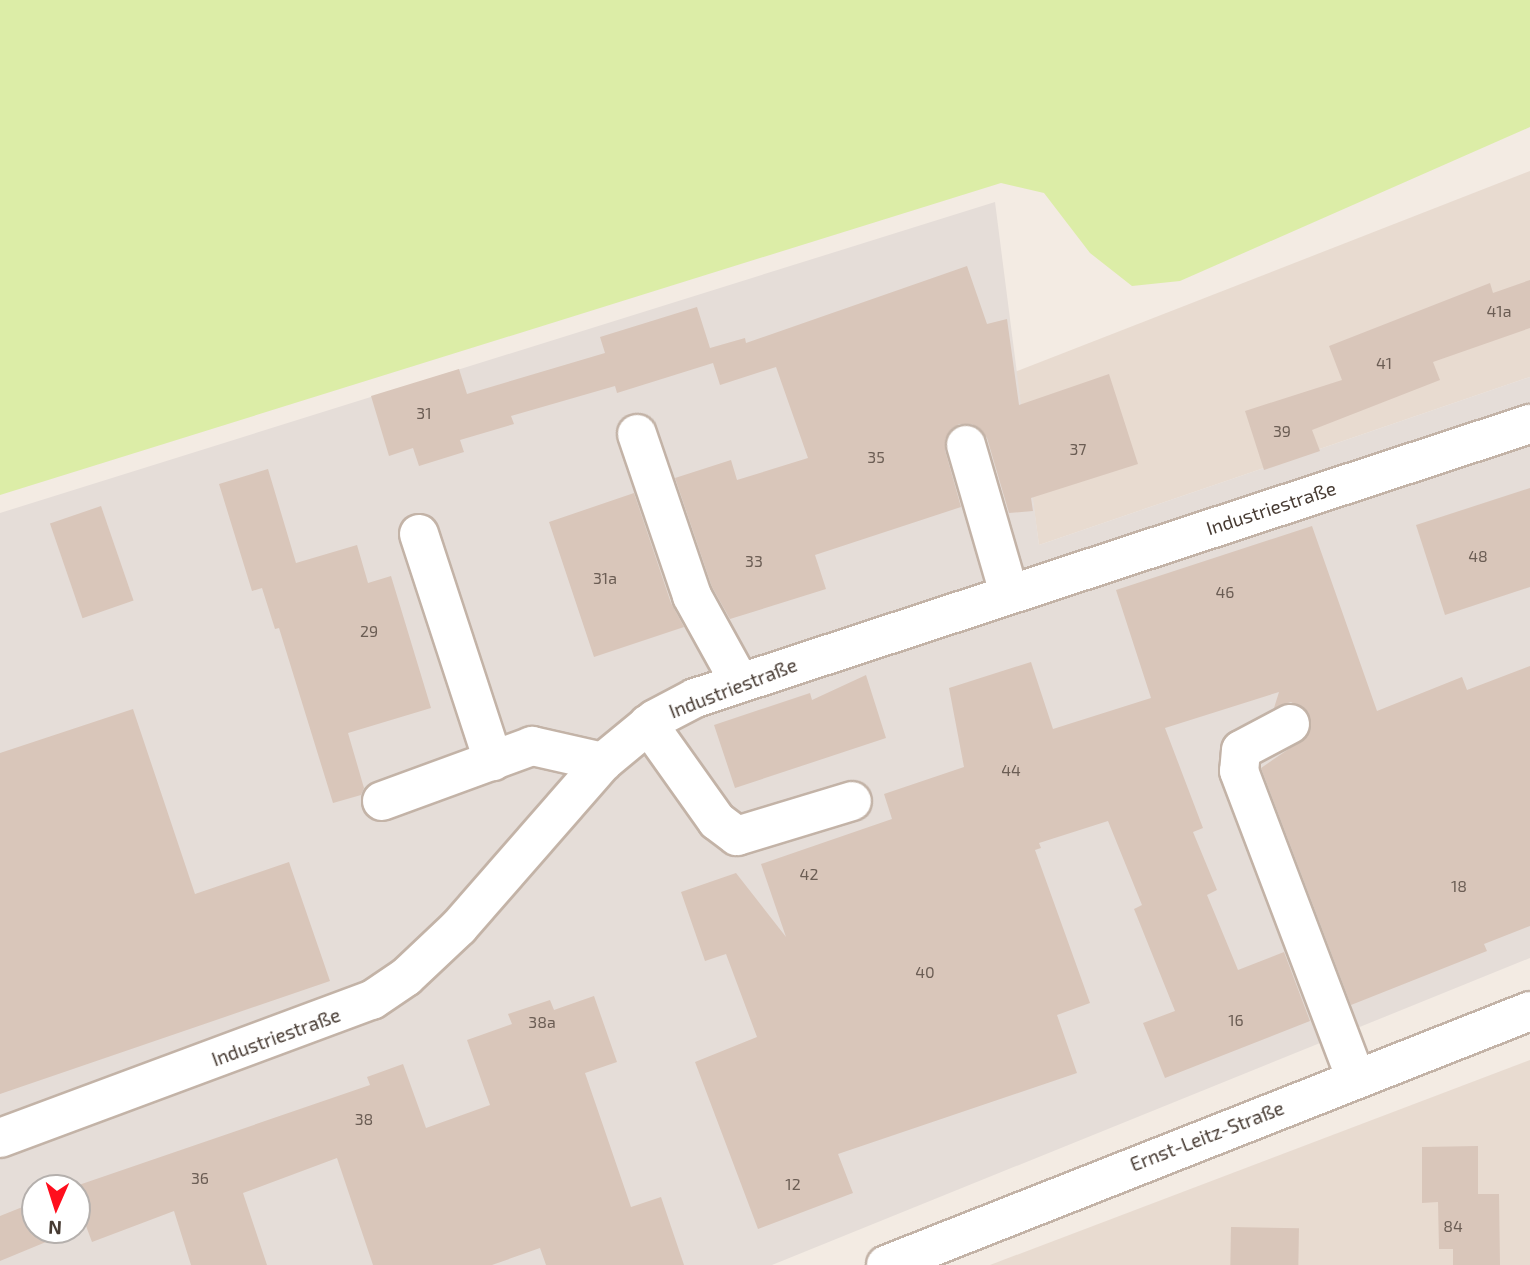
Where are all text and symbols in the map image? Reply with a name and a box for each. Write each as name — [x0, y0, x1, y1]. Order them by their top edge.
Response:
house number: 41a — [1487, 301, 1511, 321]
house number: 41 — [1376, 353, 1392, 373]
house number: 31 — [416, 403, 432, 423]
house number: 39 — [1273, 421, 1291, 441]
house number: 37 — [1069, 439, 1087, 459]
house number: 35 — [867, 447, 885, 467]
street label: Industriestraße — [1203, 476, 1339, 540]
house number: 48 — [1468, 546, 1488, 566]
house number: 33 — [745, 551, 763, 571]
house number: 31a — [593, 568, 617, 588]
house number: 46 — [1216, 582, 1234, 602]
house number: 29 — [360, 621, 378, 641]
street label: Industriestraße — [666, 653, 800, 723]
house number: 44 — [1001, 760, 1021, 780]
house number: 42 — [800, 864, 818, 884]
house number: 18 — [1451, 876, 1467, 896]
house number: 40 — [915, 962, 935, 982]
street label: Industriestraße — [209, 1003, 343, 1071]
house number: 16 — [1228, 1010, 1244, 1030]
house number: 38a — [528, 1012, 556, 1032]
street label: Ernst-Leitz-Straße — [1127, 1096, 1287, 1176]
house number: 38 — [355, 1109, 373, 1129]
house number: 36 — [191, 1168, 209, 1188]
north arrow — [21, 1174, 91, 1244]
house number: 12 — [785, 1174, 801, 1194]
house number: 84 — [1443, 1216, 1463, 1236]
text: N — [48, 1217, 62, 1240]

